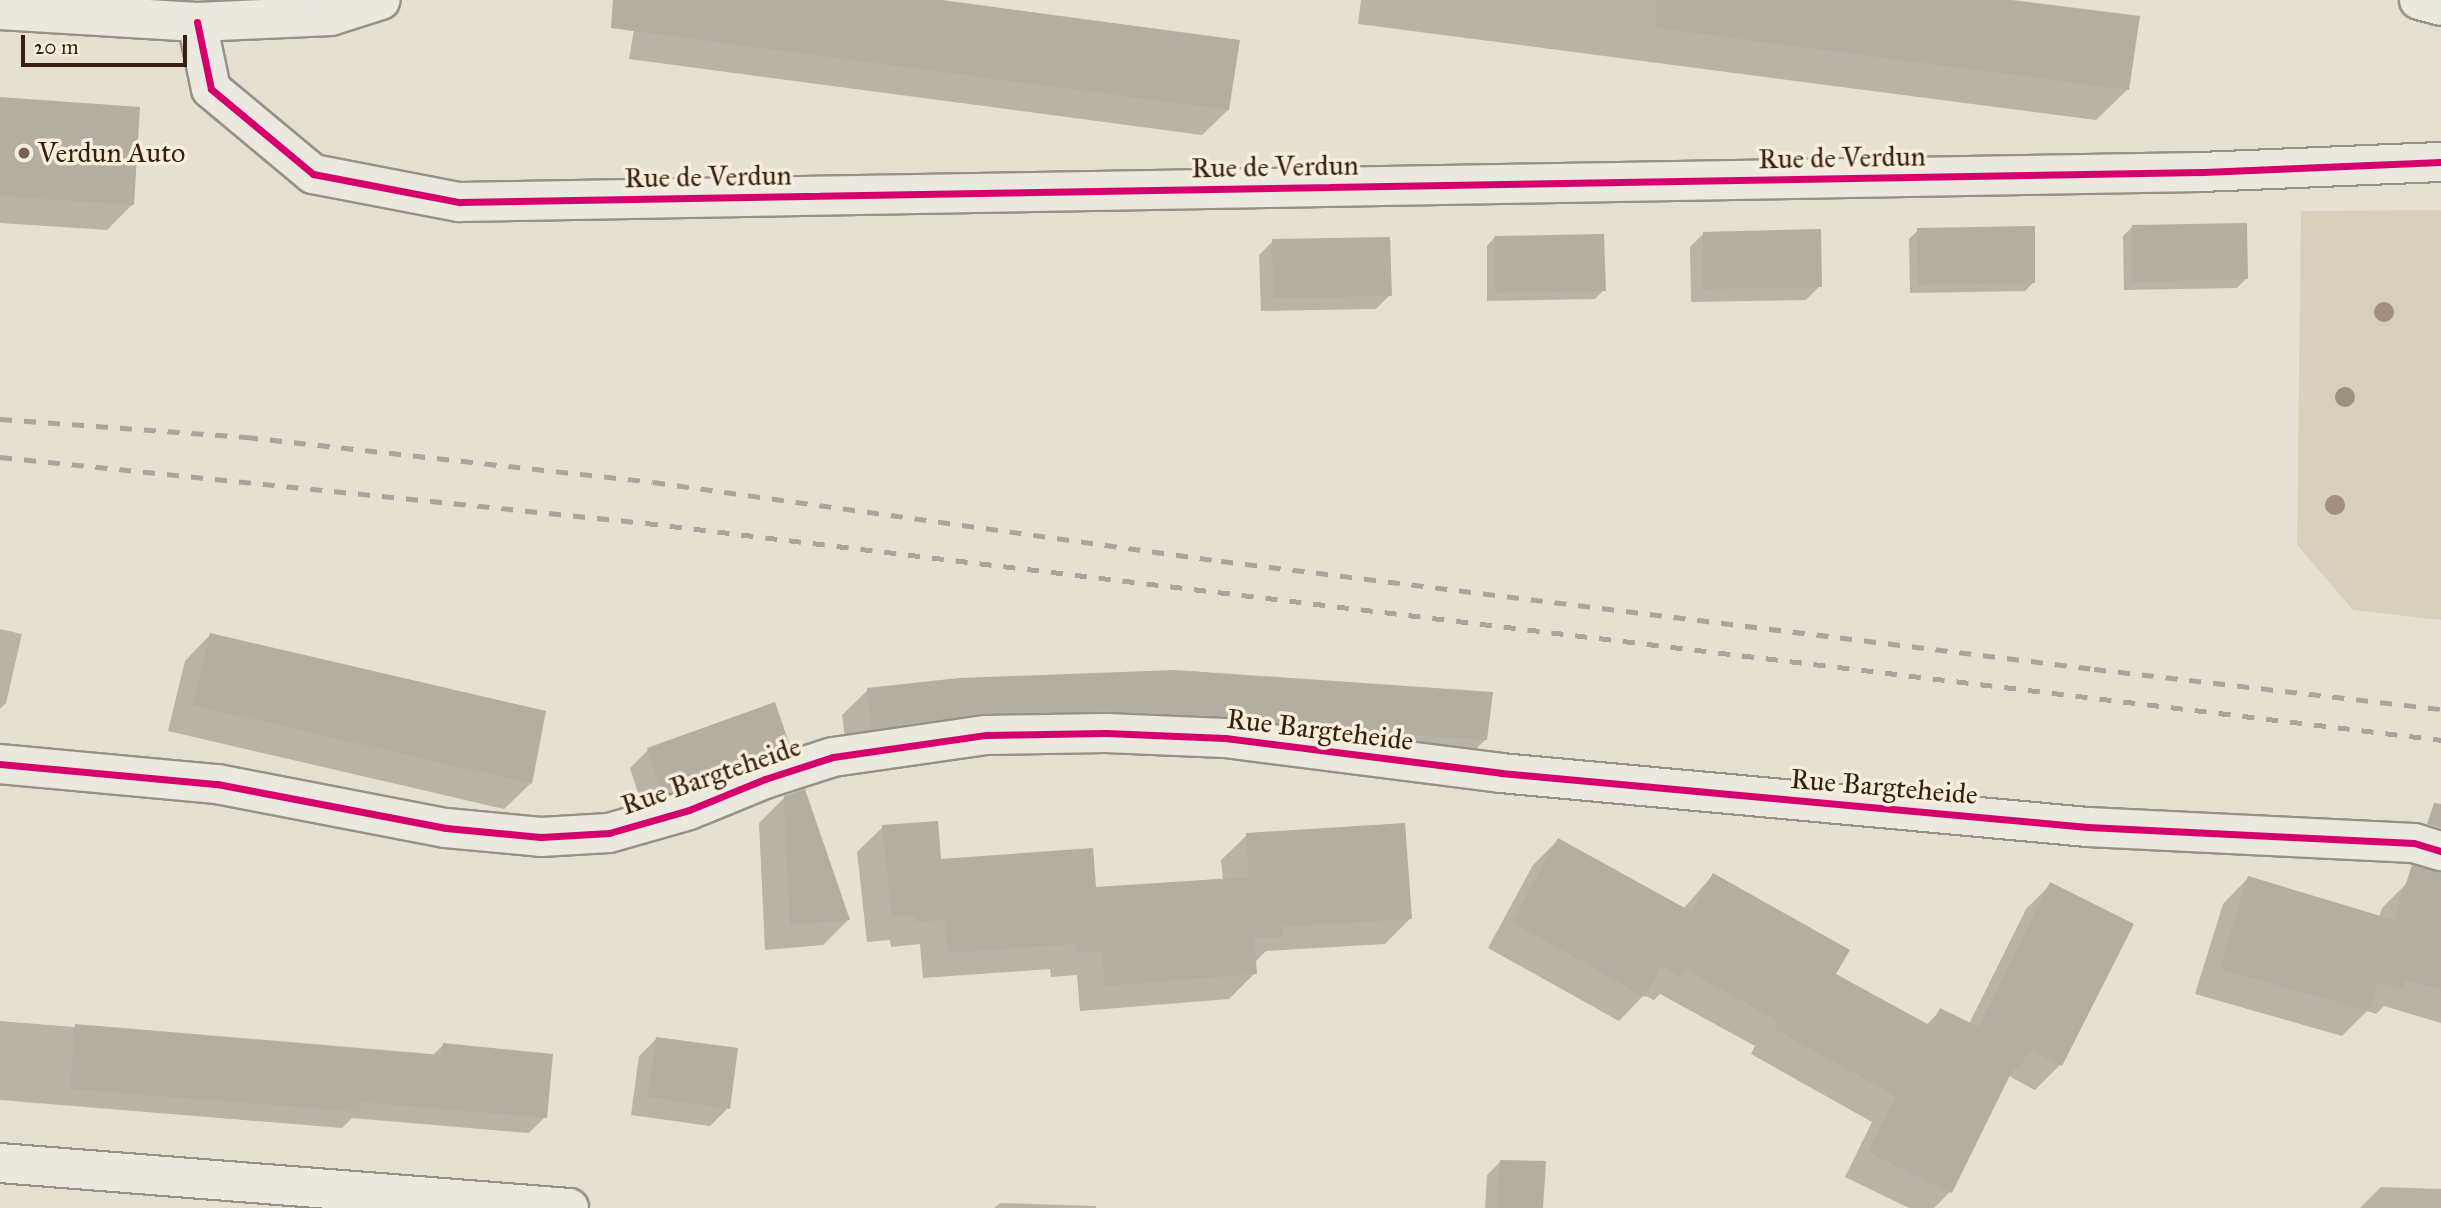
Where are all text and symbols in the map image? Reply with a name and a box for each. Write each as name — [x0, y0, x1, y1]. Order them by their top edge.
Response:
scale bar — [24, 21, 191, 65]
text: 20 m — [34, 34, 79, 60]
place label: Verdun Auto — [38, 136, 185, 170]
street label: Rue de Verdun — [1758, 140, 1926, 176]
marker: Verdun Auto — [16, 145, 32, 161]
street label: Rue de Verdun — [1191, 149, 1359, 185]
street label: Rue de Verdun — [624, 159, 792, 195]
street label: Rue Bargteheide — [1225, 702, 1415, 758]
street label: Rue Bargteheide — [617, 730, 805, 822]
street label: Rue Bargteheide — [1789, 762, 1979, 812]

